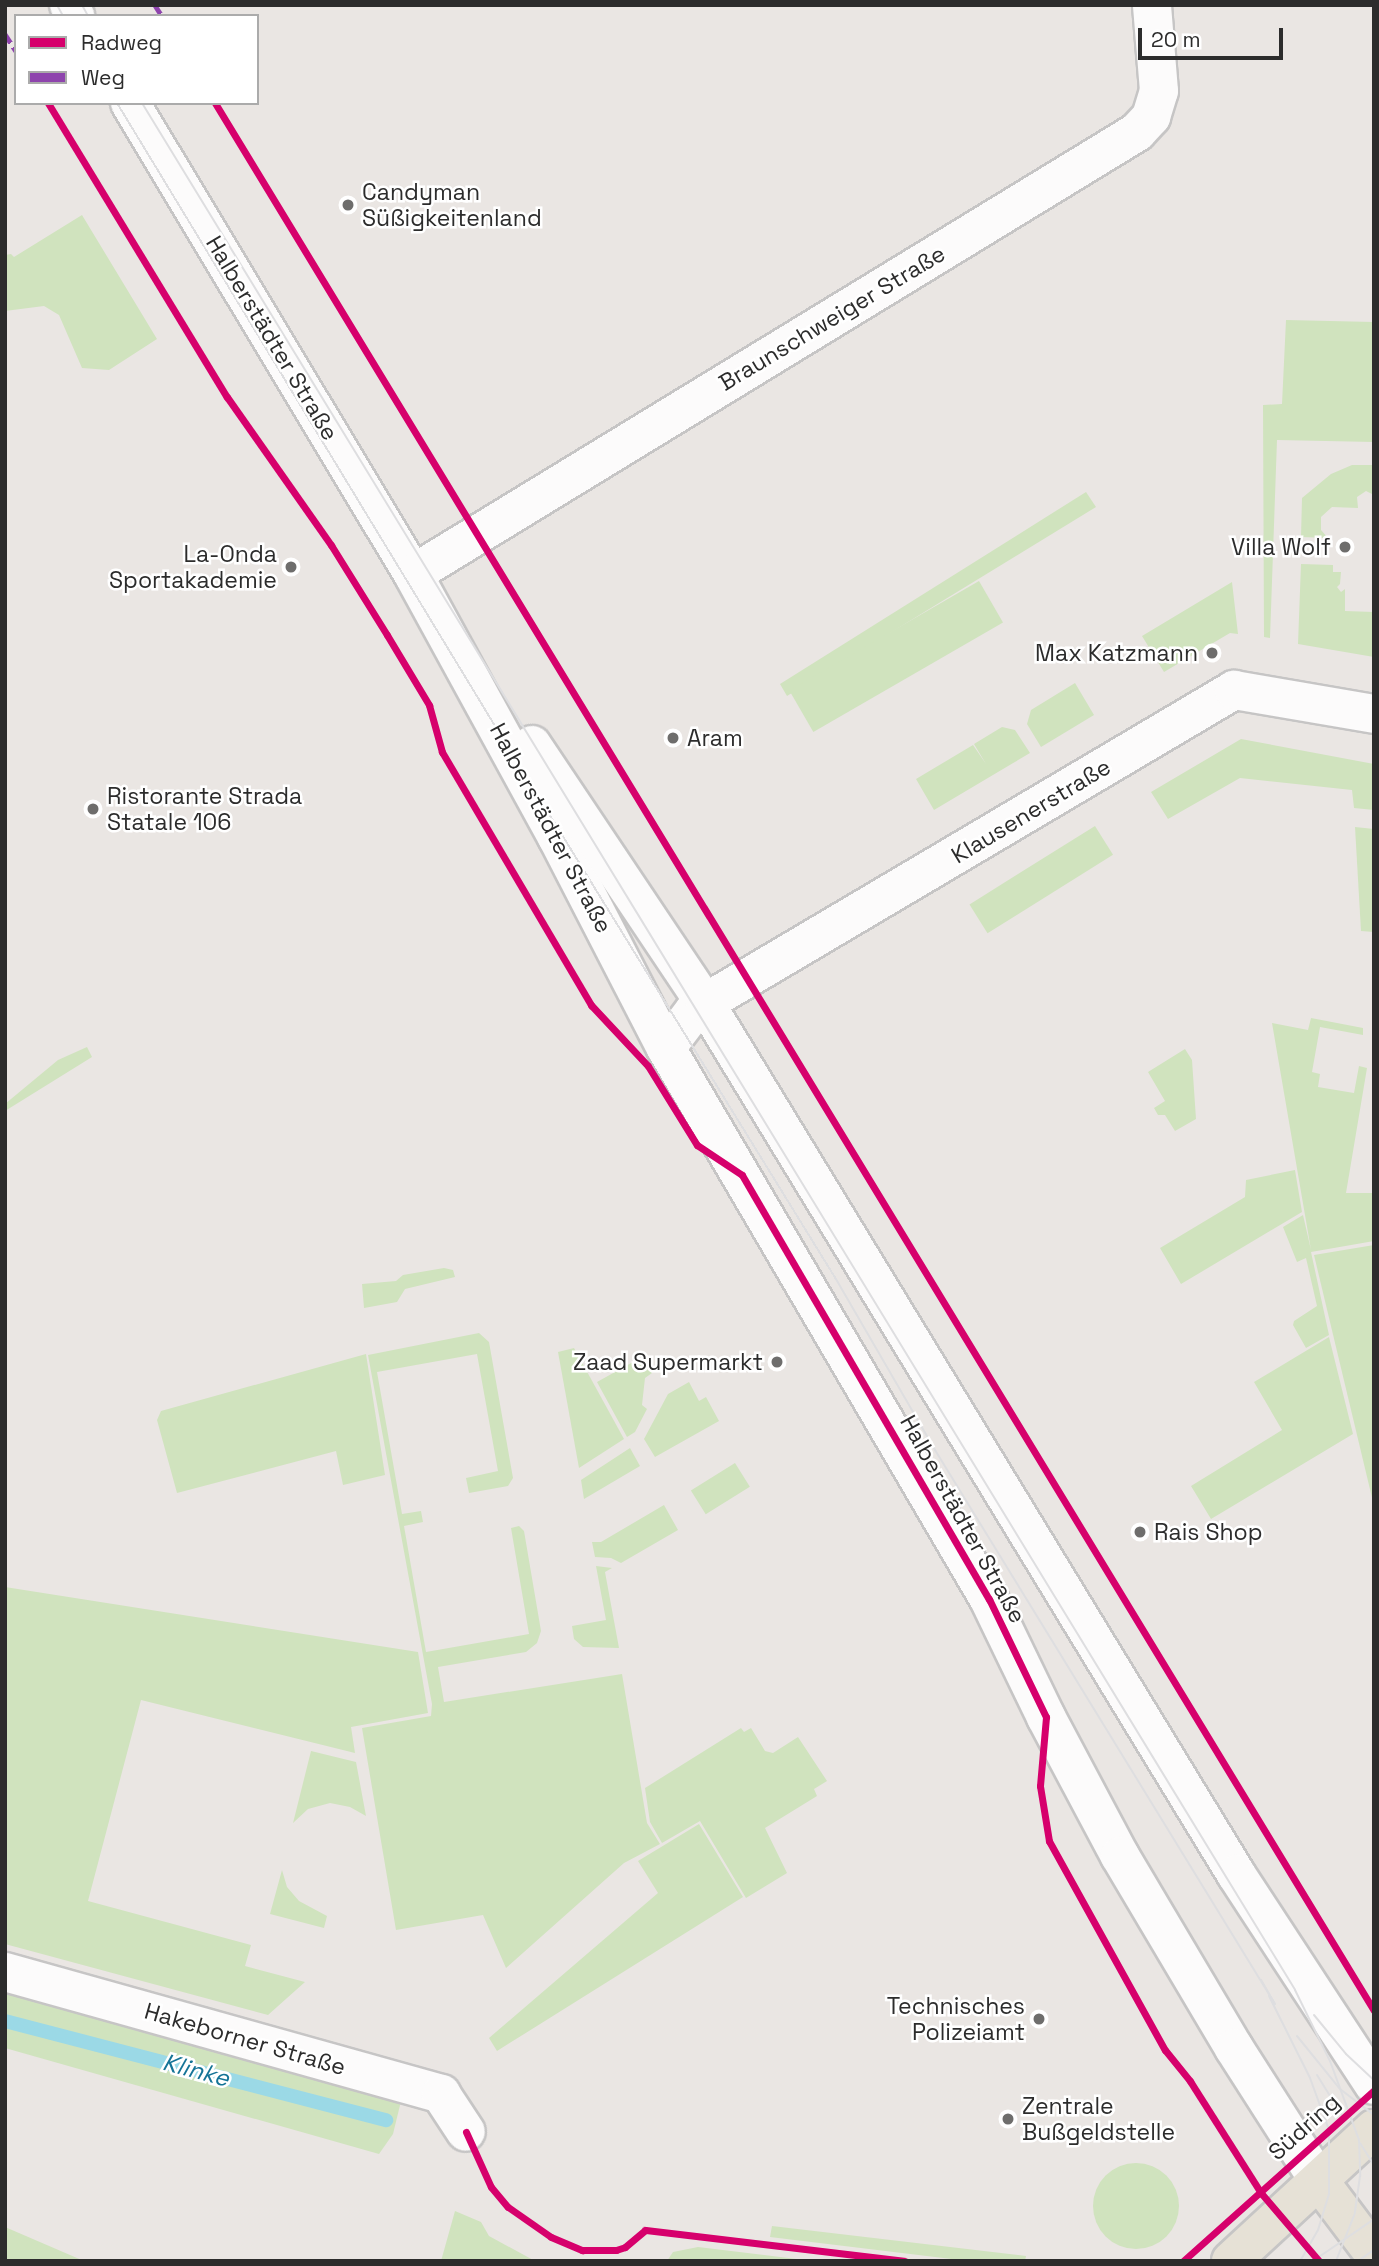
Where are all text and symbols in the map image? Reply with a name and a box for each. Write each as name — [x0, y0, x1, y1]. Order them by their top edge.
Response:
legend — [14, 14, 259, 105]
scale bar — [1141, 14, 1286, 58]
text: 20 m — [1151, 26, 1201, 53]
text: Radweg — [81, 29, 162, 56]
text: Weg — [81, 64, 125, 91]
place label: Candyman Süßigkeitenland — [362, 178, 542, 232]
marker: Candyman Süßigkeitenland — [340, 197, 356, 213]
street label: Halberstädter Straße — [200, 231, 344, 445]
street label: Braunschweiger Straße — [714, 239, 950, 397]
place label: Villa Wolf — [1231, 533, 1331, 561]
marker: Villa Wolf — [1337, 539, 1353, 555]
place label: La-Onda Sportakademie — [109, 540, 277, 594]
marker: La-Onda Sportakademie — [283, 559, 299, 575]
place label: Max Katzmann — [1035, 639, 1198, 667]
marker: Max Katzmann — [1204, 645, 1220, 661]
street label: Halberstädter Straße — [484, 718, 618, 938]
place label: Aram — [687, 724, 743, 752]
marker: Aram — [665, 730, 681, 746]
street label: Klausenerstraße — [947, 753, 1115, 869]
place label: Ristorante Strada Statale 106 — [107, 782, 302, 836]
marker: Ristorante Strada Statale 106 — [85, 801, 101, 817]
place label: Zaad Supermarkt — [573, 1348, 763, 1376]
marker: Zaad Supermarkt — [769, 1354, 785, 1370]
street label: Halberstädter Straße — [894, 1410, 1032, 1628]
place label: Rais Shop — [1154, 1518, 1263, 1546]
marker: Rais Shop — [1132, 1524, 1148, 1540]
place label: Technisches Polizeiamt — [887, 1992, 1025, 2046]
street label: Hakeborner Straße — [141, 1997, 349, 2081]
marker: Technisches Polizeiamt — [1031, 2011, 1047, 2027]
water label: Klinke — [160, 2047, 232, 2093]
street label: Südring — [1263, 2088, 1345, 2166]
place label: Zentrale Bußgeldstelle — [1022, 2092, 1175, 2146]
marker: Zentrale Bußgeldstelle — [1000, 2111, 1016, 2127]

